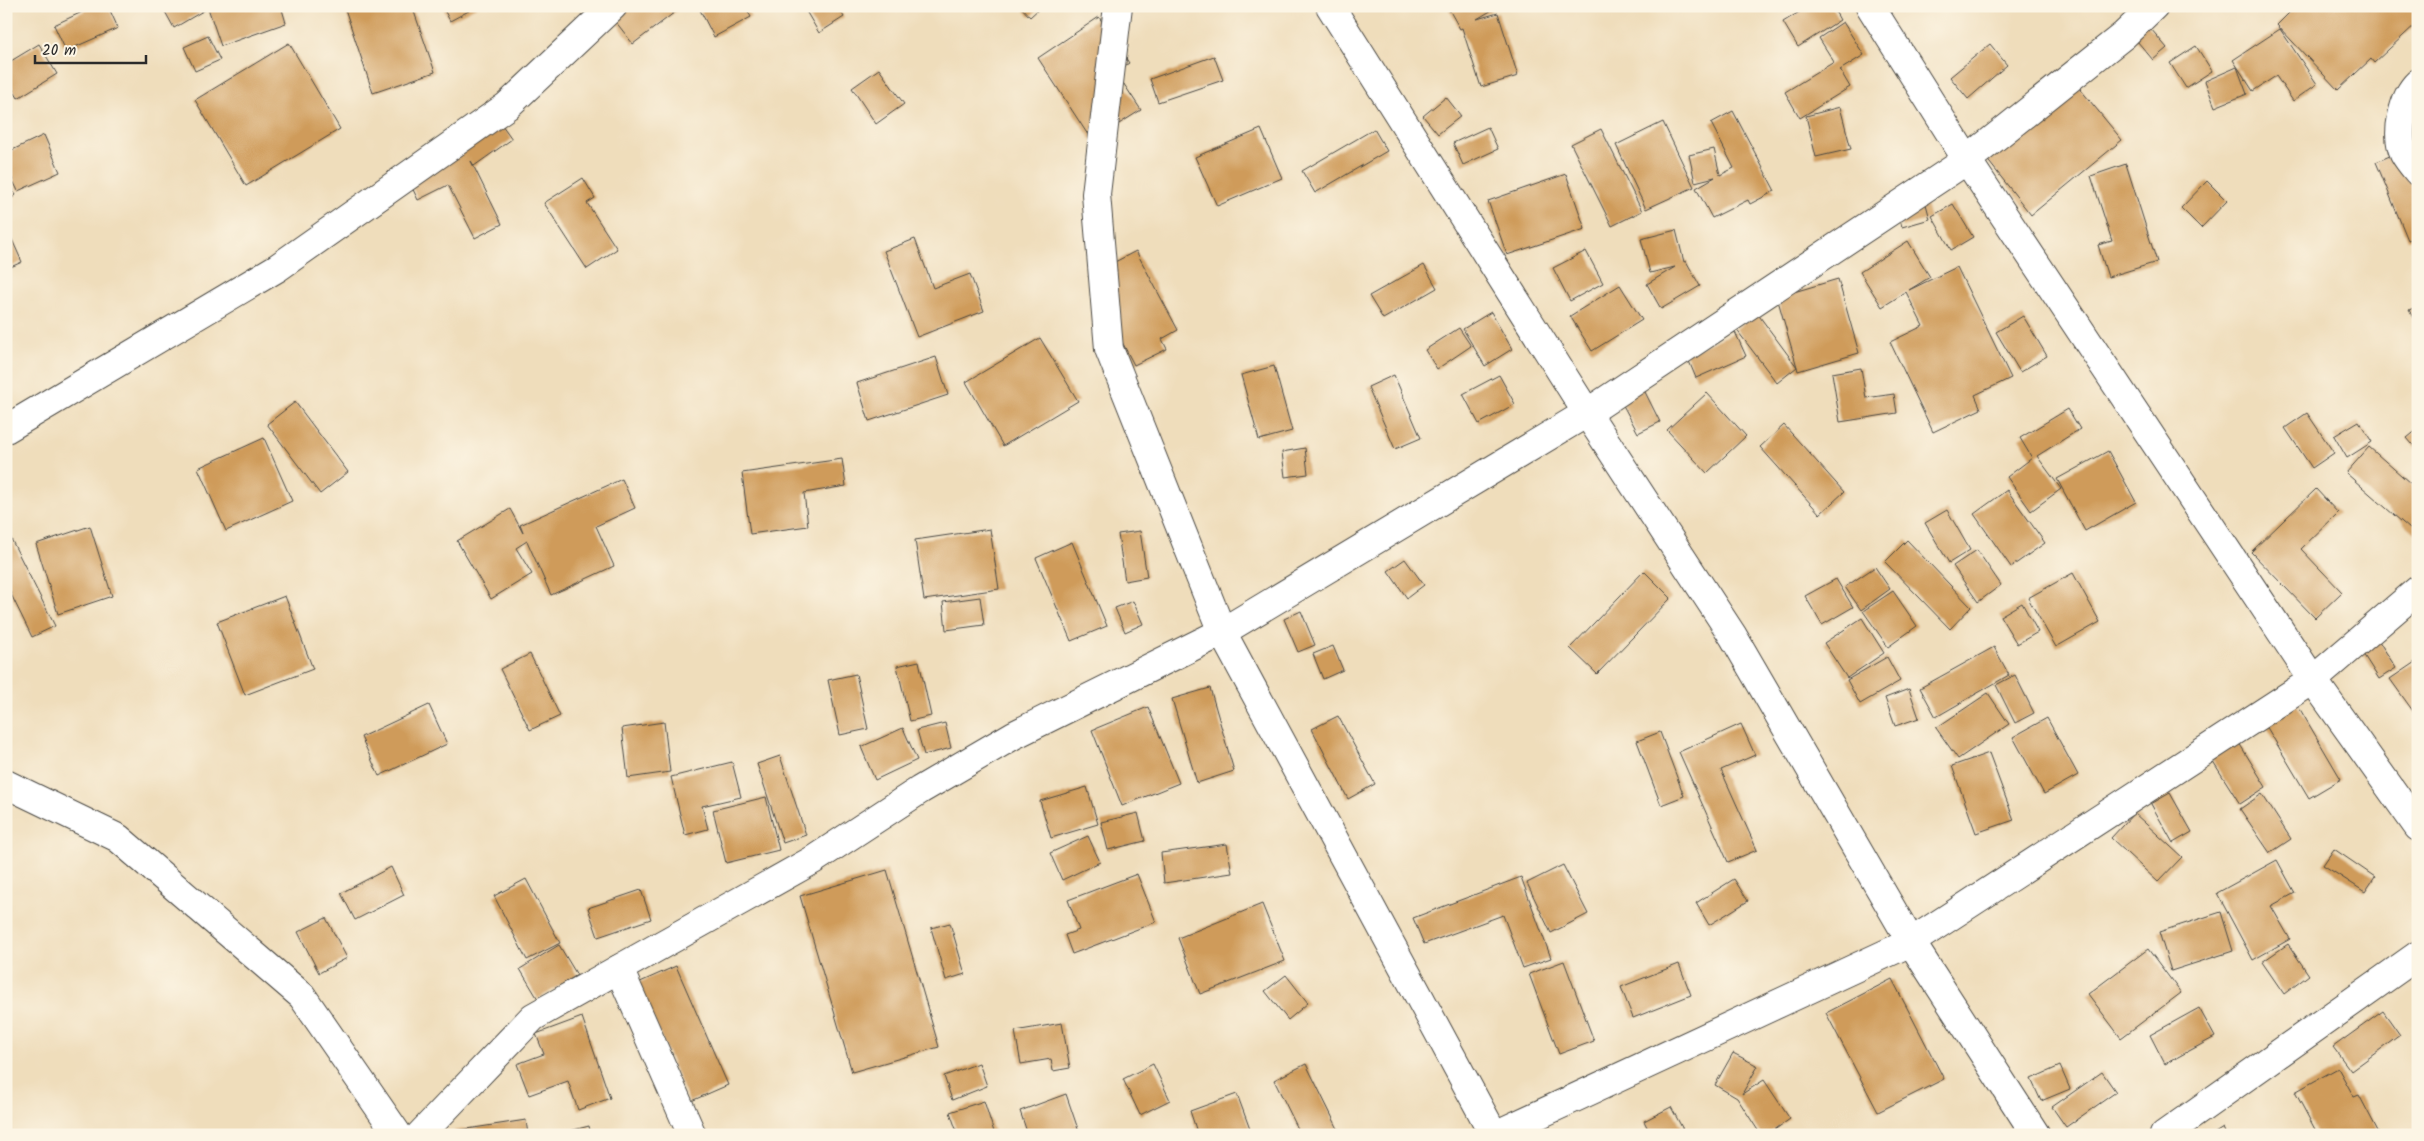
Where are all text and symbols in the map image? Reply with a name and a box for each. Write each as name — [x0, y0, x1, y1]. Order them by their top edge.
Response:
scale bar — [35, 32, 146, 64]
text: 20 m — [42, 39, 76, 63]

